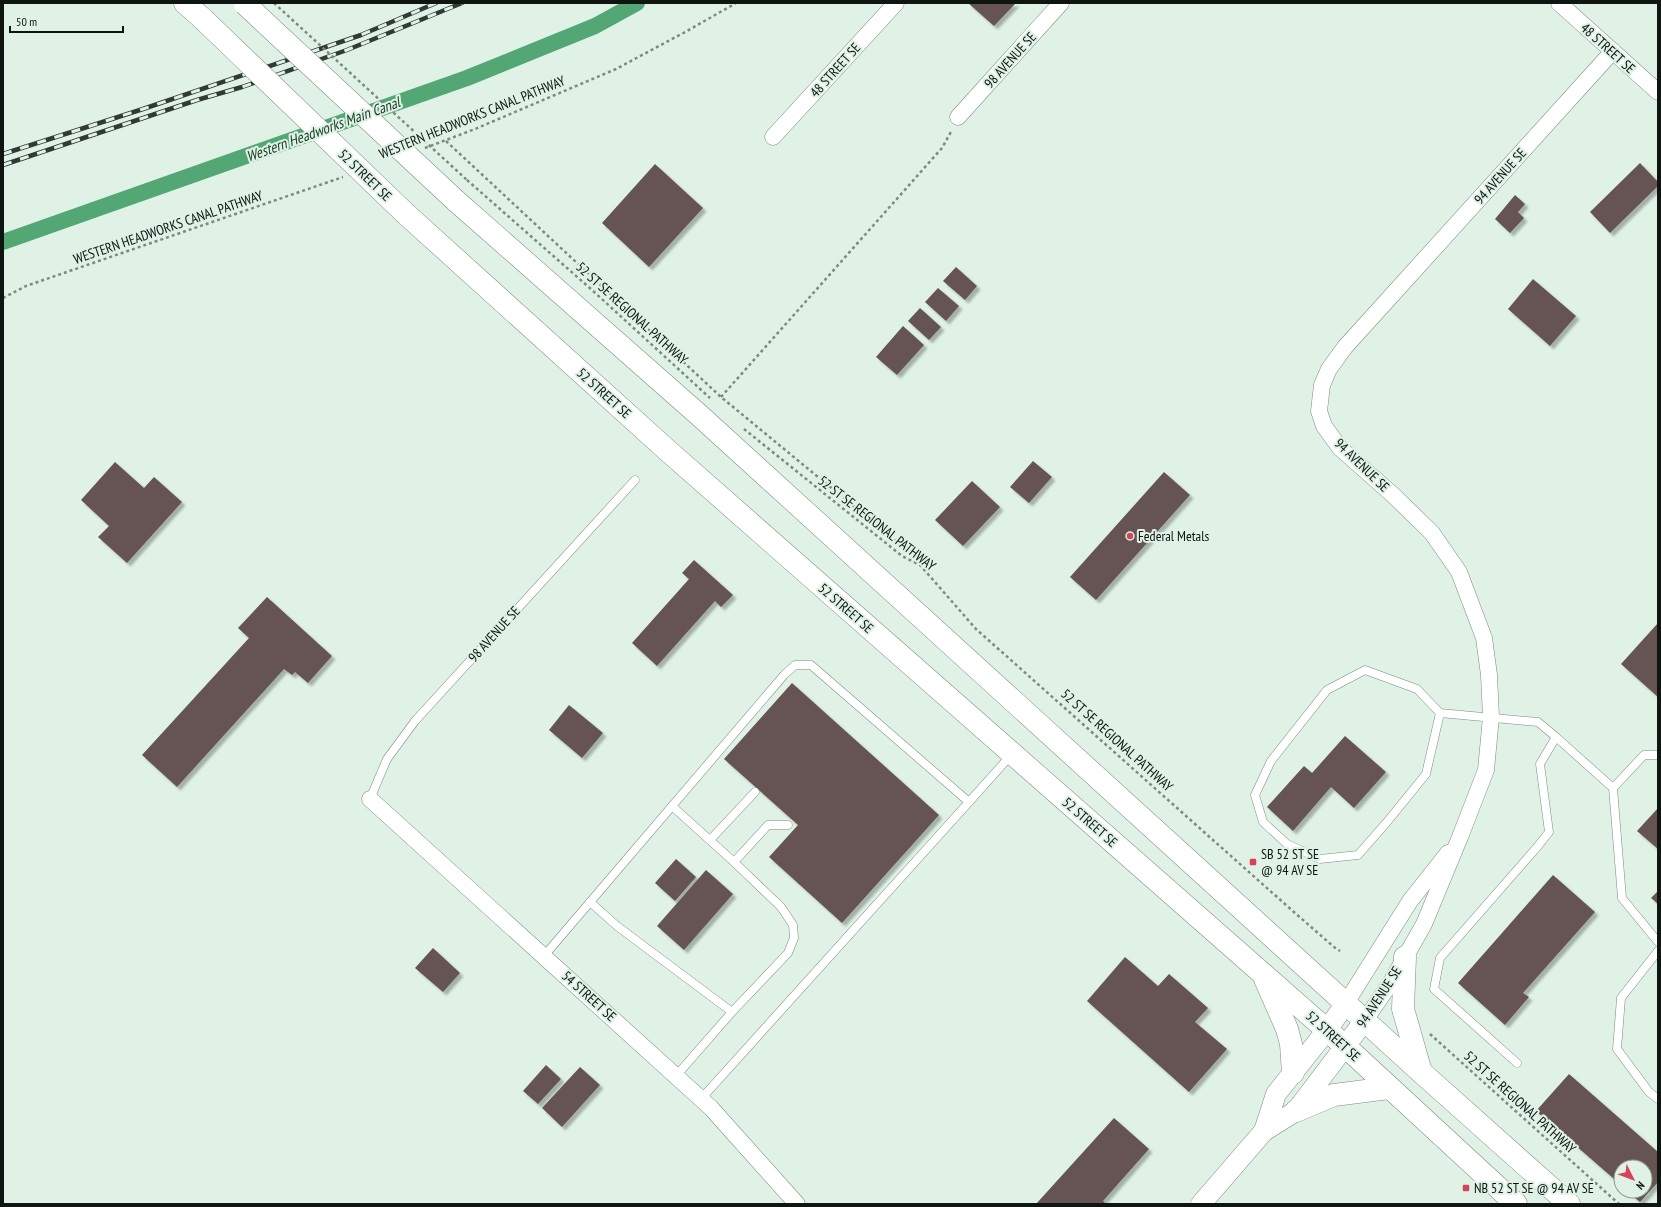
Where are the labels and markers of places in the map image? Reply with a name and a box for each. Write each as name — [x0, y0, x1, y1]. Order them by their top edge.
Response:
place label: Federal Metals — [1138, 527, 1209, 545]
marker: Federal Metals — [1125, 531, 1135, 541]
place label: SB 52 ST SE @ 94 AV SE — [1261, 845, 1319, 879]
marker: SB 52 ST SE @ 94 AV SE — [1248, 857, 1258, 867]
place label: NB 52 ST SE @ 94 AV SE — [1474, 1179, 1594, 1197]
marker: NB 52 ST SE @ 94 AV SE — [1461, 1183, 1471, 1193]

